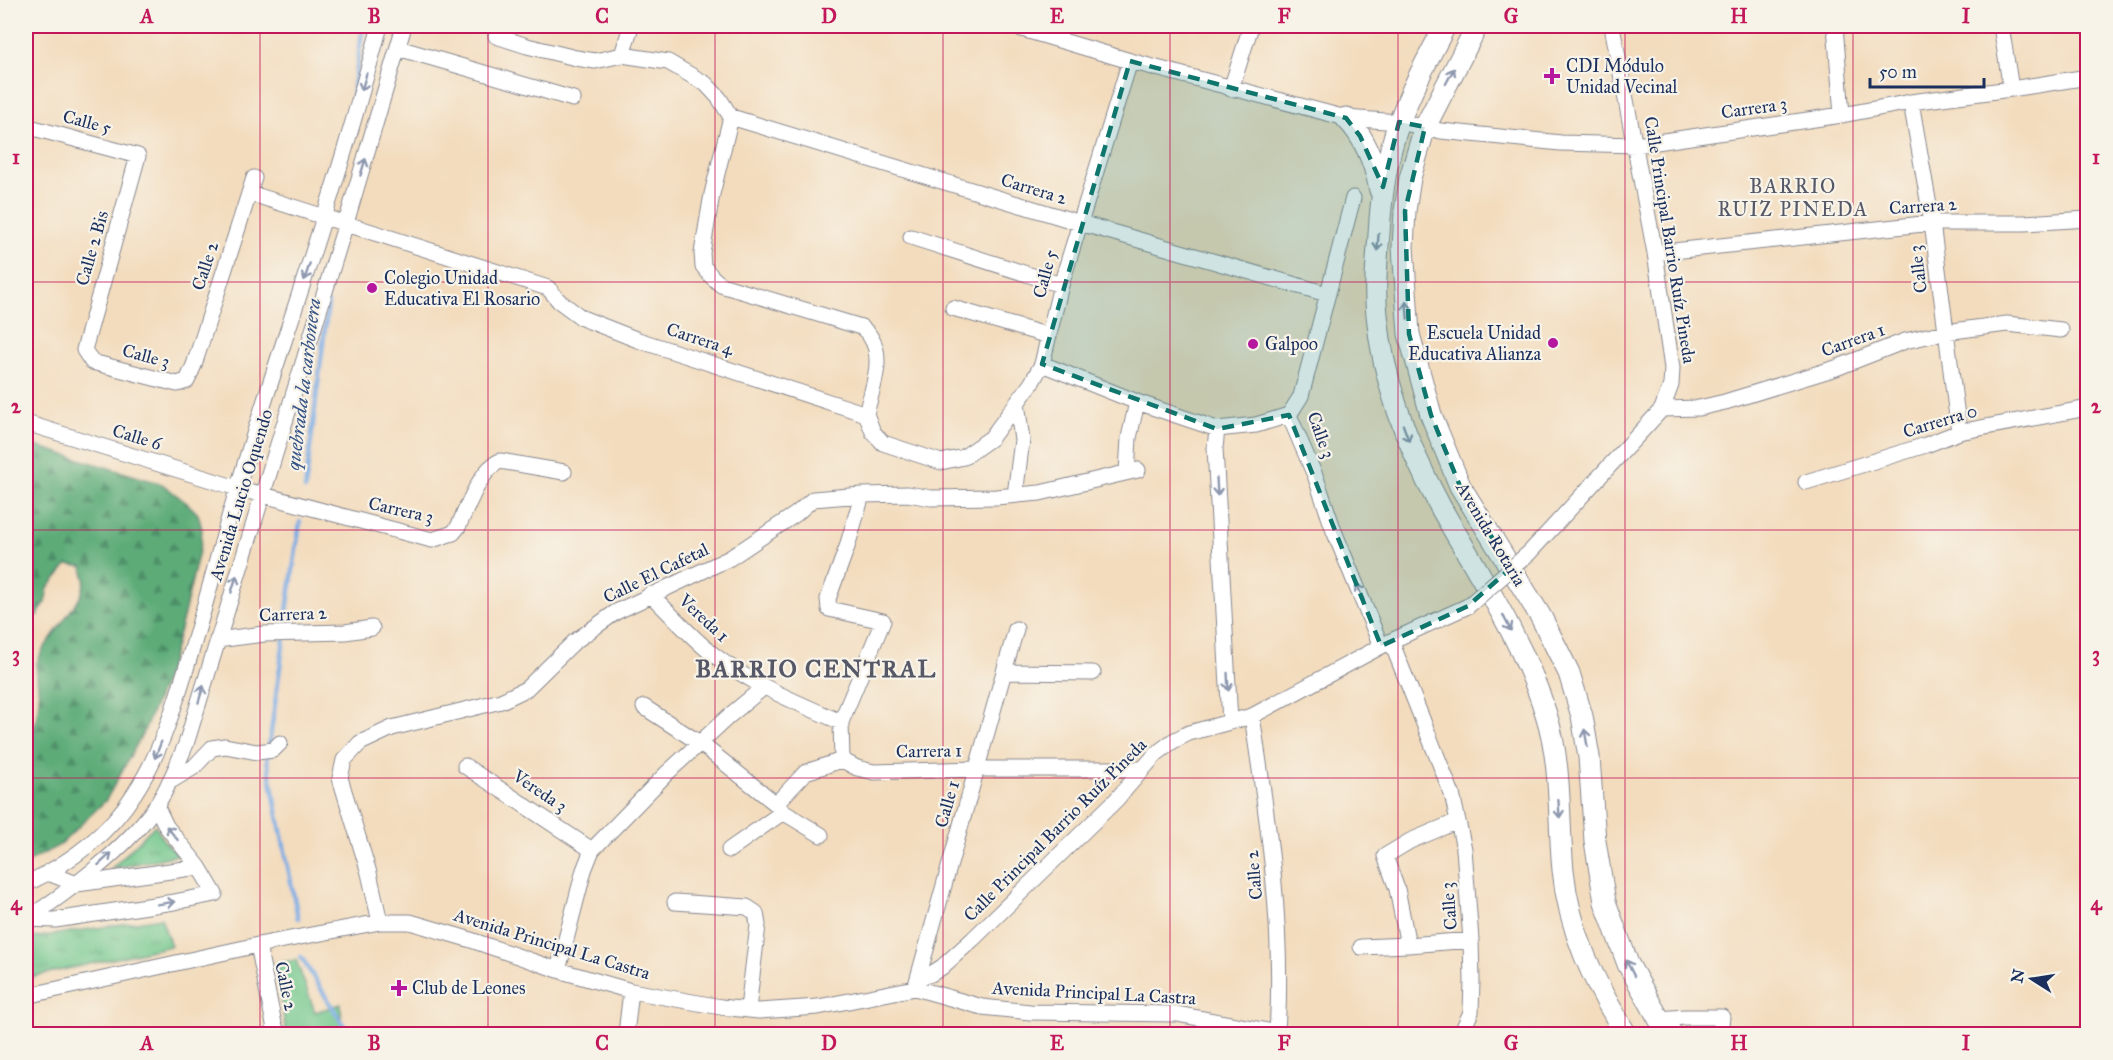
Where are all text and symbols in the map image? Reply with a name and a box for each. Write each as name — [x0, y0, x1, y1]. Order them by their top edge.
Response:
text: A — [138, 4, 154, 28]
text: B — [367, 4, 381, 28]
text: C — [595, 4, 609, 28]
text: D — [821, 4, 837, 28]
text: E — [1050, 4, 1065, 28]
text: F — [1277, 4, 1291, 28]
text: G — [1504, 4, 1519, 28]
text: H — [1730, 4, 1748, 28]
text: I — [1962, 4, 1971, 28]
scale bar — [1870, 51, 1984, 89]
place label: CDI Módulo Unidad Vecinal — [1566, 55, 1678, 98]
text: 50 m — [1879, 61, 1917, 83]
marker: CDI Módulo Unidad Vecinal — [1543, 67, 1561, 85]
one-way arrow — [1444, 68, 1456, 85]
one-way arrow — [358, 72, 370, 91]
street label: Carrera 3 — [1720, 93, 1788, 123]
street label: Calle 5 — [60, 105, 114, 139]
street label: Calle Principal Barrio Ruíz Pineda — [1640, 115, 1700, 365]
text: 1 — [12, 145, 20, 169]
text: 1 — [2092, 145, 2100, 169]
one-way arrow — [358, 158, 369, 177]
street label: Carrera 2 — [998, 169, 1070, 209]
district label: BARRIO RUIZ PINEDA — [1717, 174, 1869, 221]
street label: Carrera 2 — [1888, 193, 1958, 219]
street label: Calle 2 Bis — [71, 208, 113, 288]
one-way arrow — [1372, 231, 1383, 251]
street label: Calle 2 — [187, 239, 223, 293]
street label: Calle 3 — [1904, 244, 1932, 294]
street label: Calle 5 — [1028, 247, 1062, 301]
one-way arrow — [300, 262, 311, 281]
place label: Colegio Unidad Educativa El Rosario — [384, 267, 540, 310]
marker: Colegio Unidad Educativa El Rosario — [365, 281, 379, 295]
water label: quebrada la carbonera — [281, 297, 325, 471]
one-way arrow — [1401, 301, 1412, 321]
street label: Carrera 4 — [664, 318, 737, 360]
street label: Carrera 1 — [1818, 318, 1888, 362]
place label: Escuela Unidad Educativa Alianza — [1408, 322, 1541, 365]
place label: Galpoo — [1265, 333, 1318, 355]
marker: Escuela Unidad Educativa Alianza — [1546, 336, 1560, 350]
marker: Galpoo — [1246, 337, 1260, 351]
street label: Calle 3 — [120, 339, 172, 373]
text: 2 — [11, 394, 22, 418]
text: 2 — [2091, 394, 2102, 418]
street label: Carrerra 0 — [1900, 399, 1980, 443]
street label: Avenida Lucio Oquendo — [204, 407, 279, 585]
street label: Calle 3 — [1302, 409, 1340, 461]
street label: Calle 6 — [110, 419, 165, 455]
one-way arrow — [1401, 423, 1412, 442]
one-way arrow — [1212, 477, 1223, 497]
street label: Avenida Rotaria — [1451, 477, 1531, 590]
street label: Carrera 3 — [366, 492, 436, 528]
street label: Calle El Cafetal — [600, 538, 712, 608]
one-way arrow — [229, 575, 240, 594]
one-way arrow — [1353, 583, 1364, 602]
street label: Vereda 1 — [674, 589, 734, 647]
street label: Carrera 2 — [259, 602, 327, 626]
one-way arrow — [1501, 614, 1513, 632]
text: 3 — [12, 642, 20, 667]
text: 3 — [2092, 642, 2100, 667]
district label: BARRIO CENTRAL — [695, 654, 937, 684]
one-way arrow — [1222, 671, 1233, 691]
one-way arrow — [196, 685, 207, 704]
one-way arrow — [1580, 728, 1591, 748]
street label: Calle Principal Barrio Ruíz Pineda — [959, 734, 1151, 926]
street label: Carrera 1 — [896, 739, 962, 763]
one-way arrow — [151, 740, 162, 759]
street label: Vereda 3 — [508, 764, 571, 817]
street label: Calle 1 — [930, 778, 964, 830]
one-way arrow — [1554, 798, 1565, 818]
one-way arrow — [166, 825, 179, 841]
street label: Calle 2 — [1241, 849, 1267, 901]
one-way arrow — [97, 852, 112, 866]
street label: Calle 3 — [1436, 881, 1462, 931]
text: 4 — [10, 891, 22, 916]
text: 4 — [2090, 891, 2102, 916]
one-way arrow — [156, 898, 176, 909]
street label: Avenida Principal La Castra — [450, 903, 653, 984]
north arrow — [2002, 949, 2062, 1009]
street label: Calle 2 — [270, 959, 302, 1013]
one-way arrow — [1624, 960, 1636, 978]
text: N — [2007, 967, 2029, 985]
place label: Club de Leones — [412, 977, 525, 999]
street label: Avenida Principal La Castra — [991, 977, 1197, 1009]
marker: Club de Leones — [390, 979, 408, 997]
text: A — [138, 1031, 154, 1055]
text: B — [367, 1031, 381, 1055]
text: C — [595, 1031, 609, 1055]
text: D — [821, 1031, 837, 1055]
text: E — [1050, 1031, 1065, 1055]
text: F — [1277, 1031, 1291, 1055]
text: G — [1504, 1031, 1519, 1055]
text: H — [1730, 1031, 1748, 1055]
text: I — [1962, 1031, 1971, 1055]

